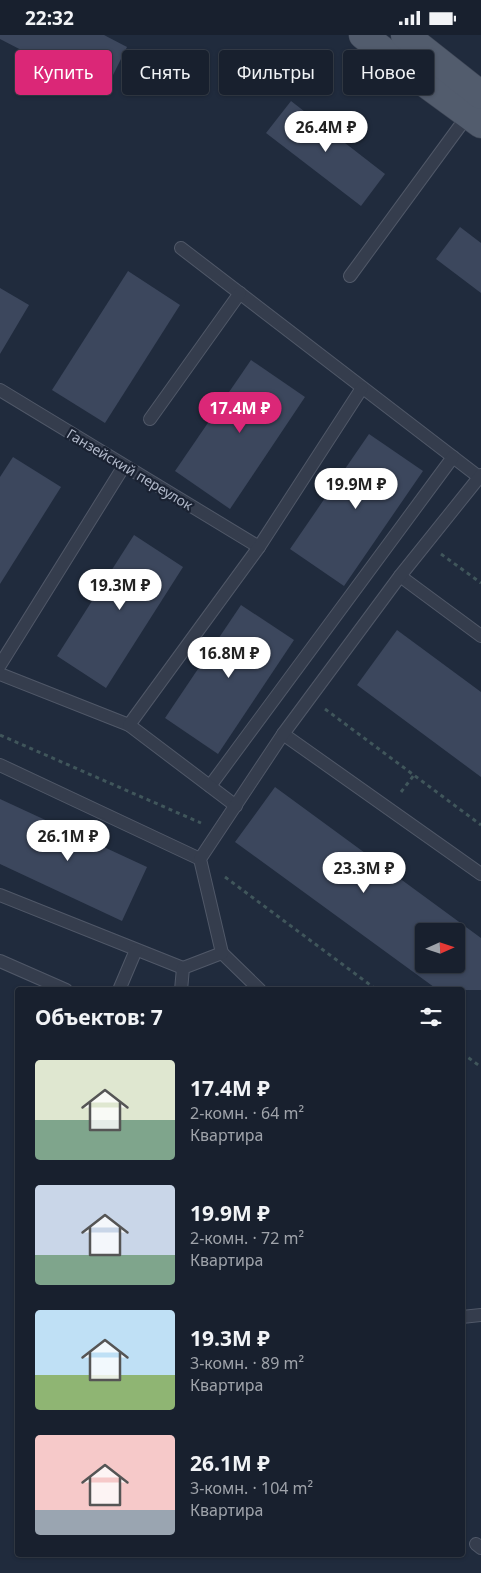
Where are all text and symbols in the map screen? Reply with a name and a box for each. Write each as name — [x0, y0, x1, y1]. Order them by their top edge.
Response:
text: 22:32 — [25, 5, 74, 31]
chip: Купить — [15, 50, 112, 95]
chip: Снять — [122, 50, 209, 95]
chip: Фильтры — [219, 50, 333, 95]
chip: Новое — [343, 50, 434, 95]
pin: 26.4M ₽ — [280, 111, 372, 153]
text: 26.4M ₽ — [296, 116, 356, 138]
pin: 17.4M ₽ — [194, 391, 286, 434]
text: 17.4M ₽ — [210, 397, 270, 419]
street label: Ганзейский переулок — [63, 424, 197, 515]
pin: 19.9M ₽ — [310, 467, 402, 510]
text: 19.9M ₽ — [326, 473, 386, 495]
pin: 19.3M ₽ — [74, 569, 166, 611]
text: 19.3M ₽ — [90, 574, 150, 596]
pin: 16.8M ₽ — [183, 637, 275, 679]
text: 16.8M ₽ — [199, 642, 259, 664]
pin: 26.1M ₽ — [22, 819, 114, 862]
text: 26.1M ₽ — [38, 825, 98, 847]
pin: 23.3M ₽ — [318, 851, 410, 894]
text: 23.3M ₽ — [334, 857, 394, 879]
north arrow — [415, 923, 465, 973]
map controls — [415, 923, 465, 973]
text: Объектов: 7 — [35, 1003, 163, 1031]
icon: filters — [417, 1003, 445, 1031]
text: 17.4M ₽ — [190, 1074, 270, 1102]
icon: home — [75, 1080, 135, 1140]
text: 2-комн. · 64 m² — [190, 1102, 304, 1124]
text: Квартира — [190, 1124, 264, 1146]
text: 19.9M ₽ — [190, 1199, 270, 1227]
icon: home — [75, 1205, 135, 1265]
text: 2-комн. · 72 m² — [190, 1227, 304, 1249]
text: Квартира — [190, 1249, 264, 1271]
text: 19.3M ₽ — [190, 1324, 270, 1352]
icon: home — [75, 1330, 135, 1390]
text: 3-комн. · 89 m² — [190, 1352, 304, 1374]
text: Квартира — [190, 1374, 264, 1396]
text: 26.1M ₽ — [190, 1449, 270, 1477]
icon: home — [75, 1455, 135, 1515]
text: 3-комн. · 104 m² — [190, 1477, 313, 1499]
text: Квартира — [190, 1499, 264, 1521]

